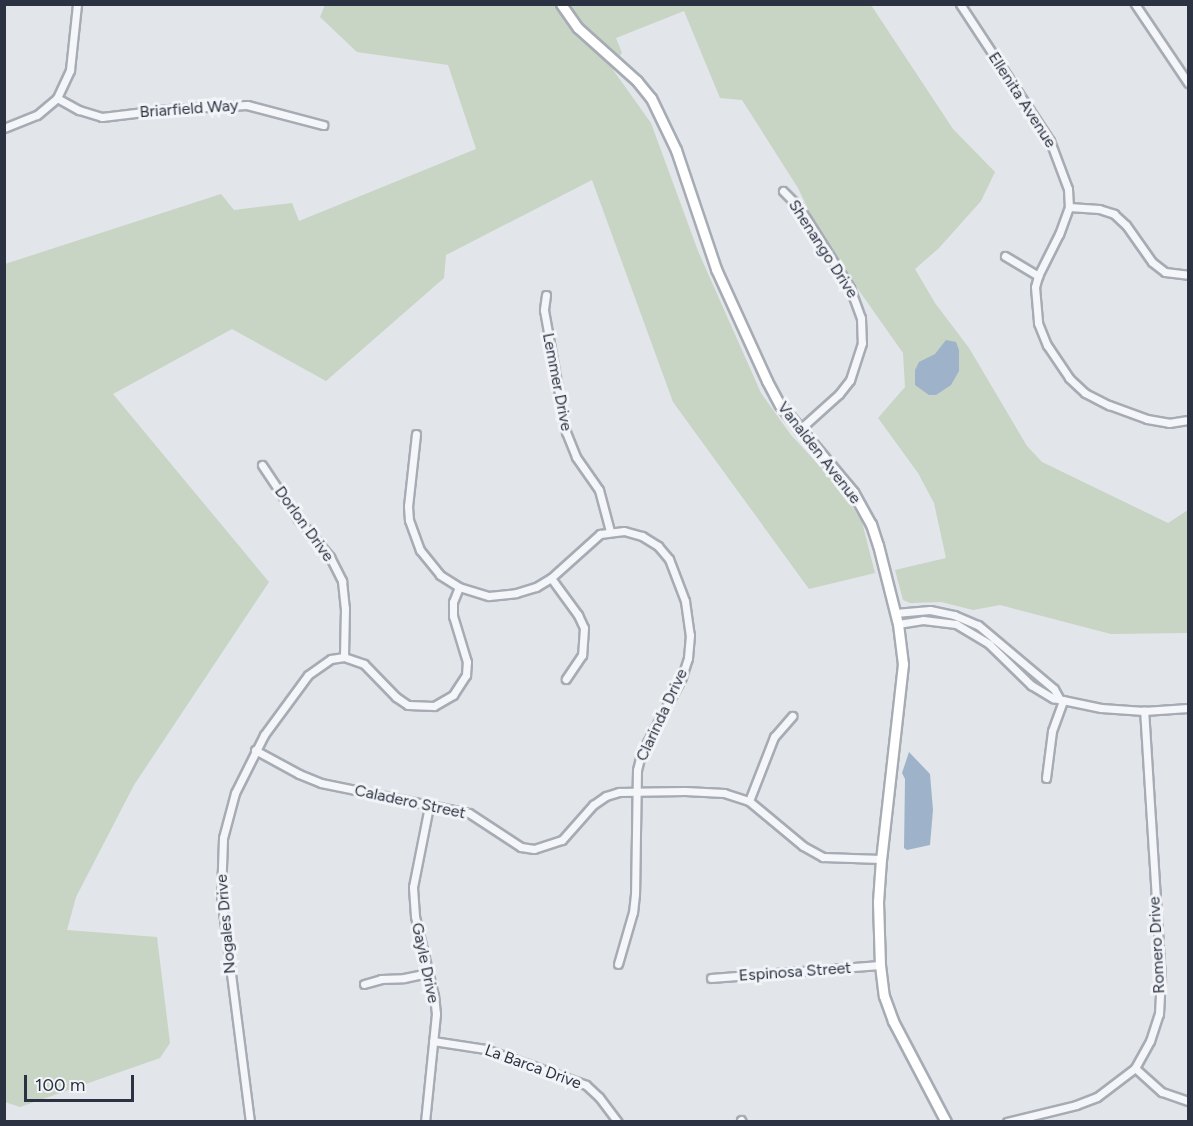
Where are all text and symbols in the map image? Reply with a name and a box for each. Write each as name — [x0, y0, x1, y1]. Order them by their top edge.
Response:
street label: Ellenita Avenue — [984, 49, 1060, 151]
street label: Briarfield Way — [139, 96, 239, 122]
street label: Shenango Drive — [784, 196, 862, 302]
street label: Lemmer Drive — [538, 331, 576, 433]
street label: Vanalden Avenue — [773, 398, 865, 508]
street label: Dorlon Drive — [270, 483, 338, 565]
street label: Clarinda Drive — [632, 666, 692, 764]
street label: Caladero Street — [353, 781, 467, 823]
street label: Nogales Drive — [212, 873, 240, 975]
street label: Romero Drive — [1145, 896, 1169, 994]
street label: Gayle Drive — [407, 921, 443, 1005]
street label: Espinosa Street — [738, 958, 852, 986]
street label: La Barca Drive — [482, 1041, 584, 1093]
scale bar — [27, 1063, 136, 1101]
text: 100 m — [35, 1074, 85, 1096]

